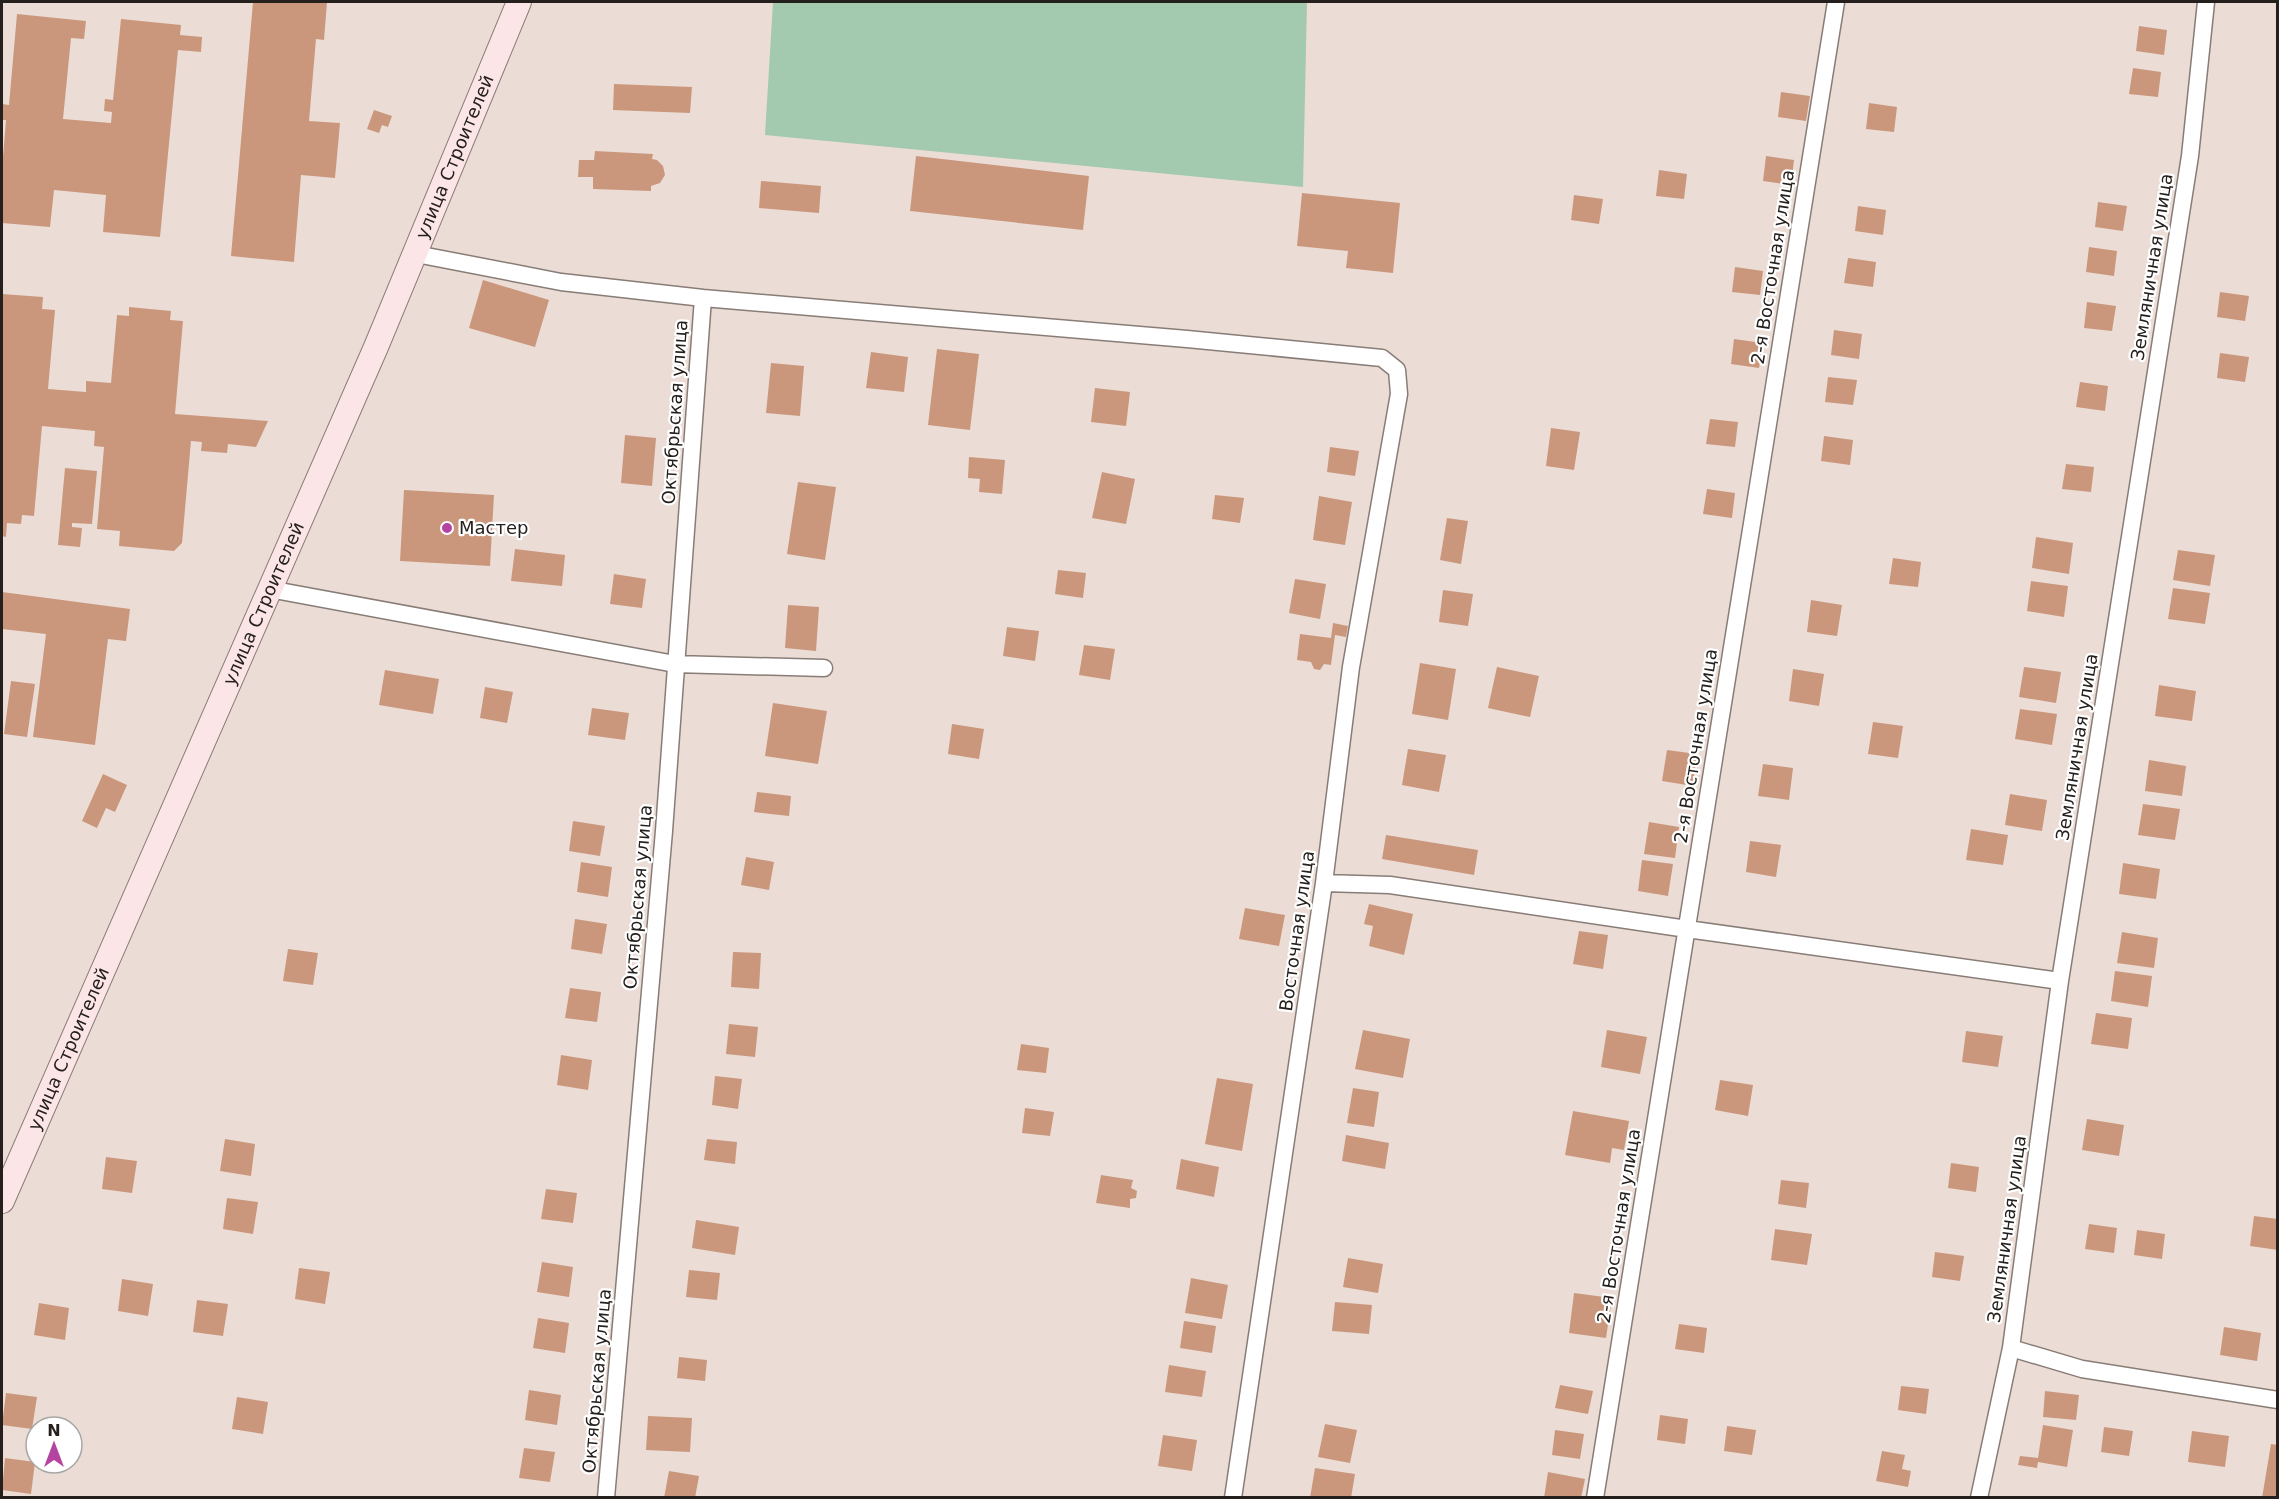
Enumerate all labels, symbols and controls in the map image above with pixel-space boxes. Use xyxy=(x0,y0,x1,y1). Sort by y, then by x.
street label: улица Строителей xyxy=(411,71,498,242)
street label: 2-я Восточная улица xyxy=(1747,168,1798,366)
street label: Земляничная улица xyxy=(2126,172,2177,362)
street label: Октябрьская улица xyxy=(658,319,691,505)
place label: Мастер xyxy=(459,517,528,538)
street label: улица Строителей xyxy=(218,519,308,688)
marker: Мастер xyxy=(440,521,454,535)
street label: 2-я Восточная улица xyxy=(1670,647,1721,845)
street label: Земляничная улица xyxy=(2051,652,2102,842)
street label: Октябрьская улица xyxy=(619,804,656,990)
street label: Восточная улица xyxy=(1275,849,1318,1013)
street label: улица Строителей xyxy=(23,964,113,1134)
street label: 2-я Восточная улица xyxy=(1593,1127,1644,1325)
street label: Земляничная улица xyxy=(1983,1134,2030,1324)
street label: Октябрьская улица xyxy=(578,1288,615,1474)
north arrow xyxy=(24,1415,84,1475)
text: N xyxy=(47,1421,61,1440)

